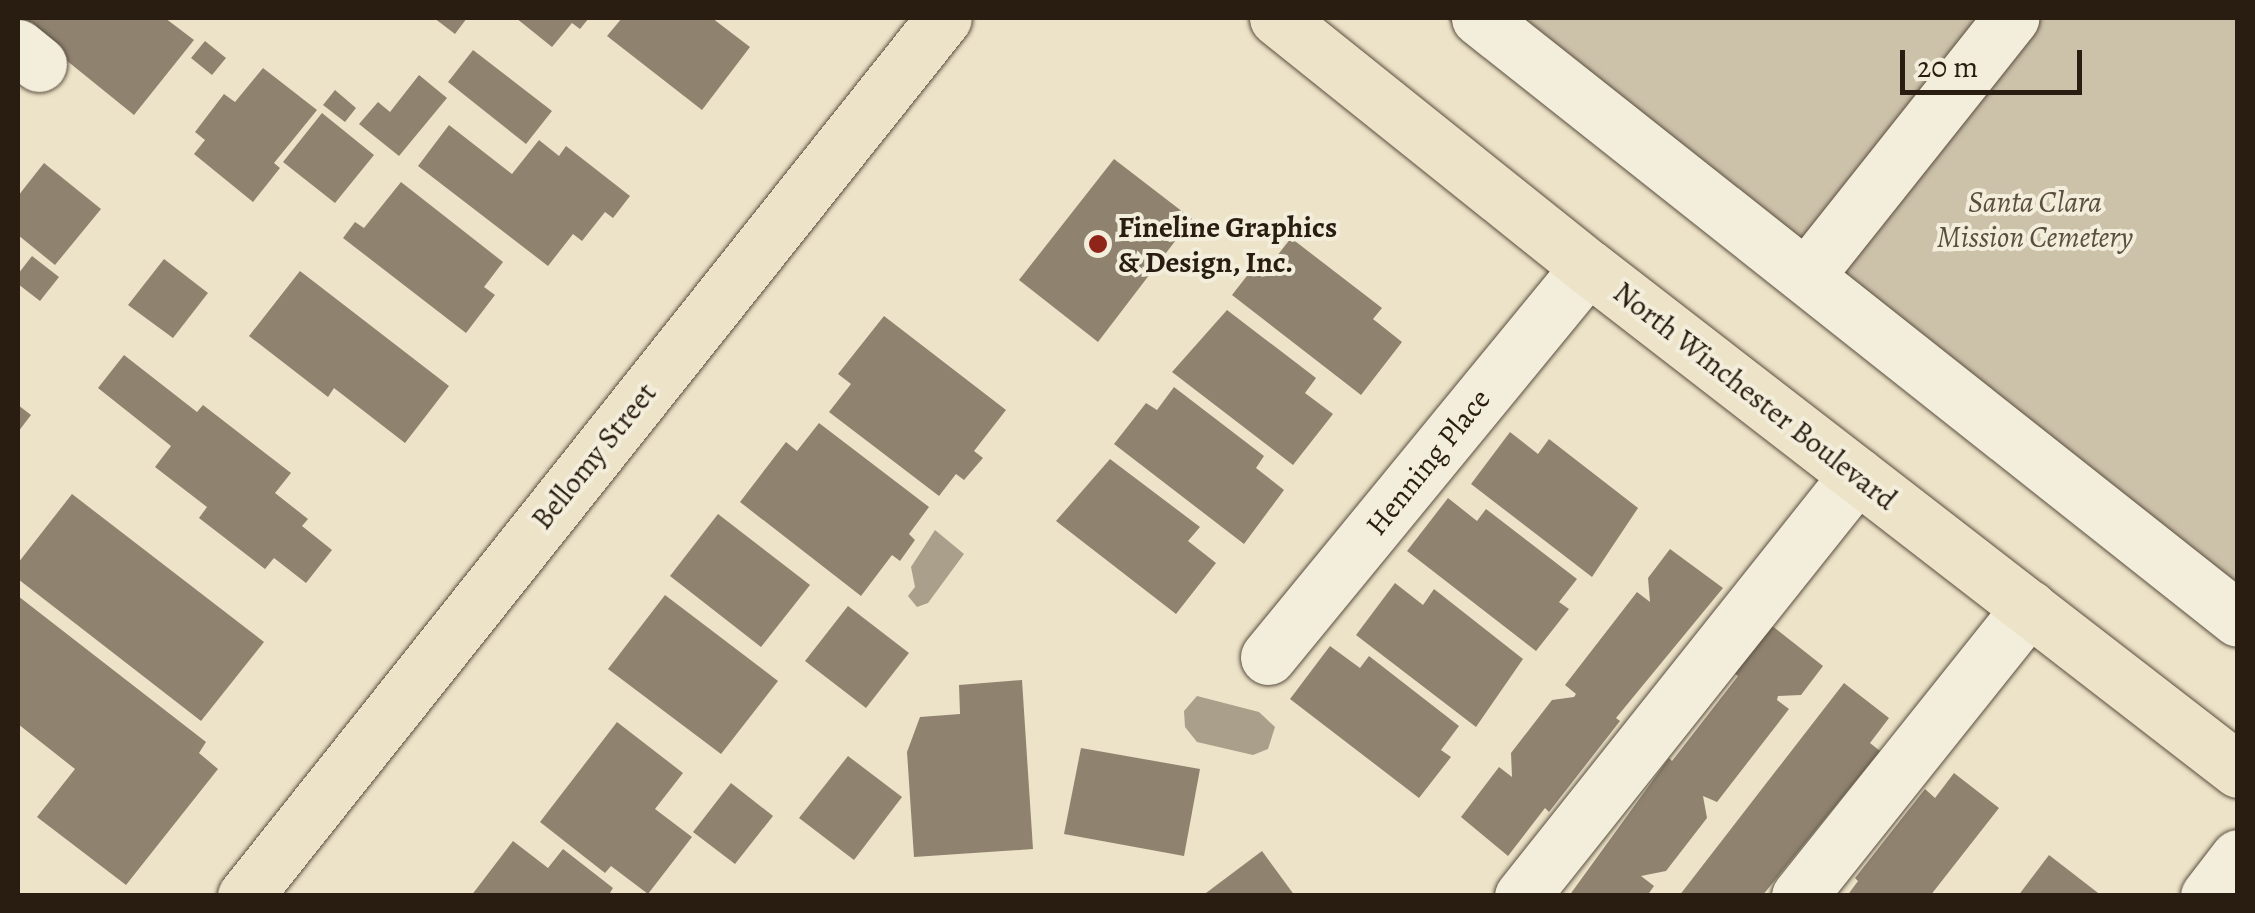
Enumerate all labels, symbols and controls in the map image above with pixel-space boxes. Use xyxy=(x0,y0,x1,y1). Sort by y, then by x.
scale bar xyxy=(1905,30,2088,92)
text: 20 m xyxy=(1917,47,1978,87)
park label: Santa Clara Mission Cemetery xyxy=(1937,184,2133,254)
place label: Fineline Graphics & Design, Inc. xyxy=(1118,209,1337,280)
marker: Fineline Graphics & Design, Inc. xyxy=(1087,233,1109,255)
street label: North Winchester Boulevard xyxy=(1606,274,1904,518)
street label: Bellomy Street xyxy=(524,375,664,537)
street label: Henning Place xyxy=(1358,382,1498,542)

